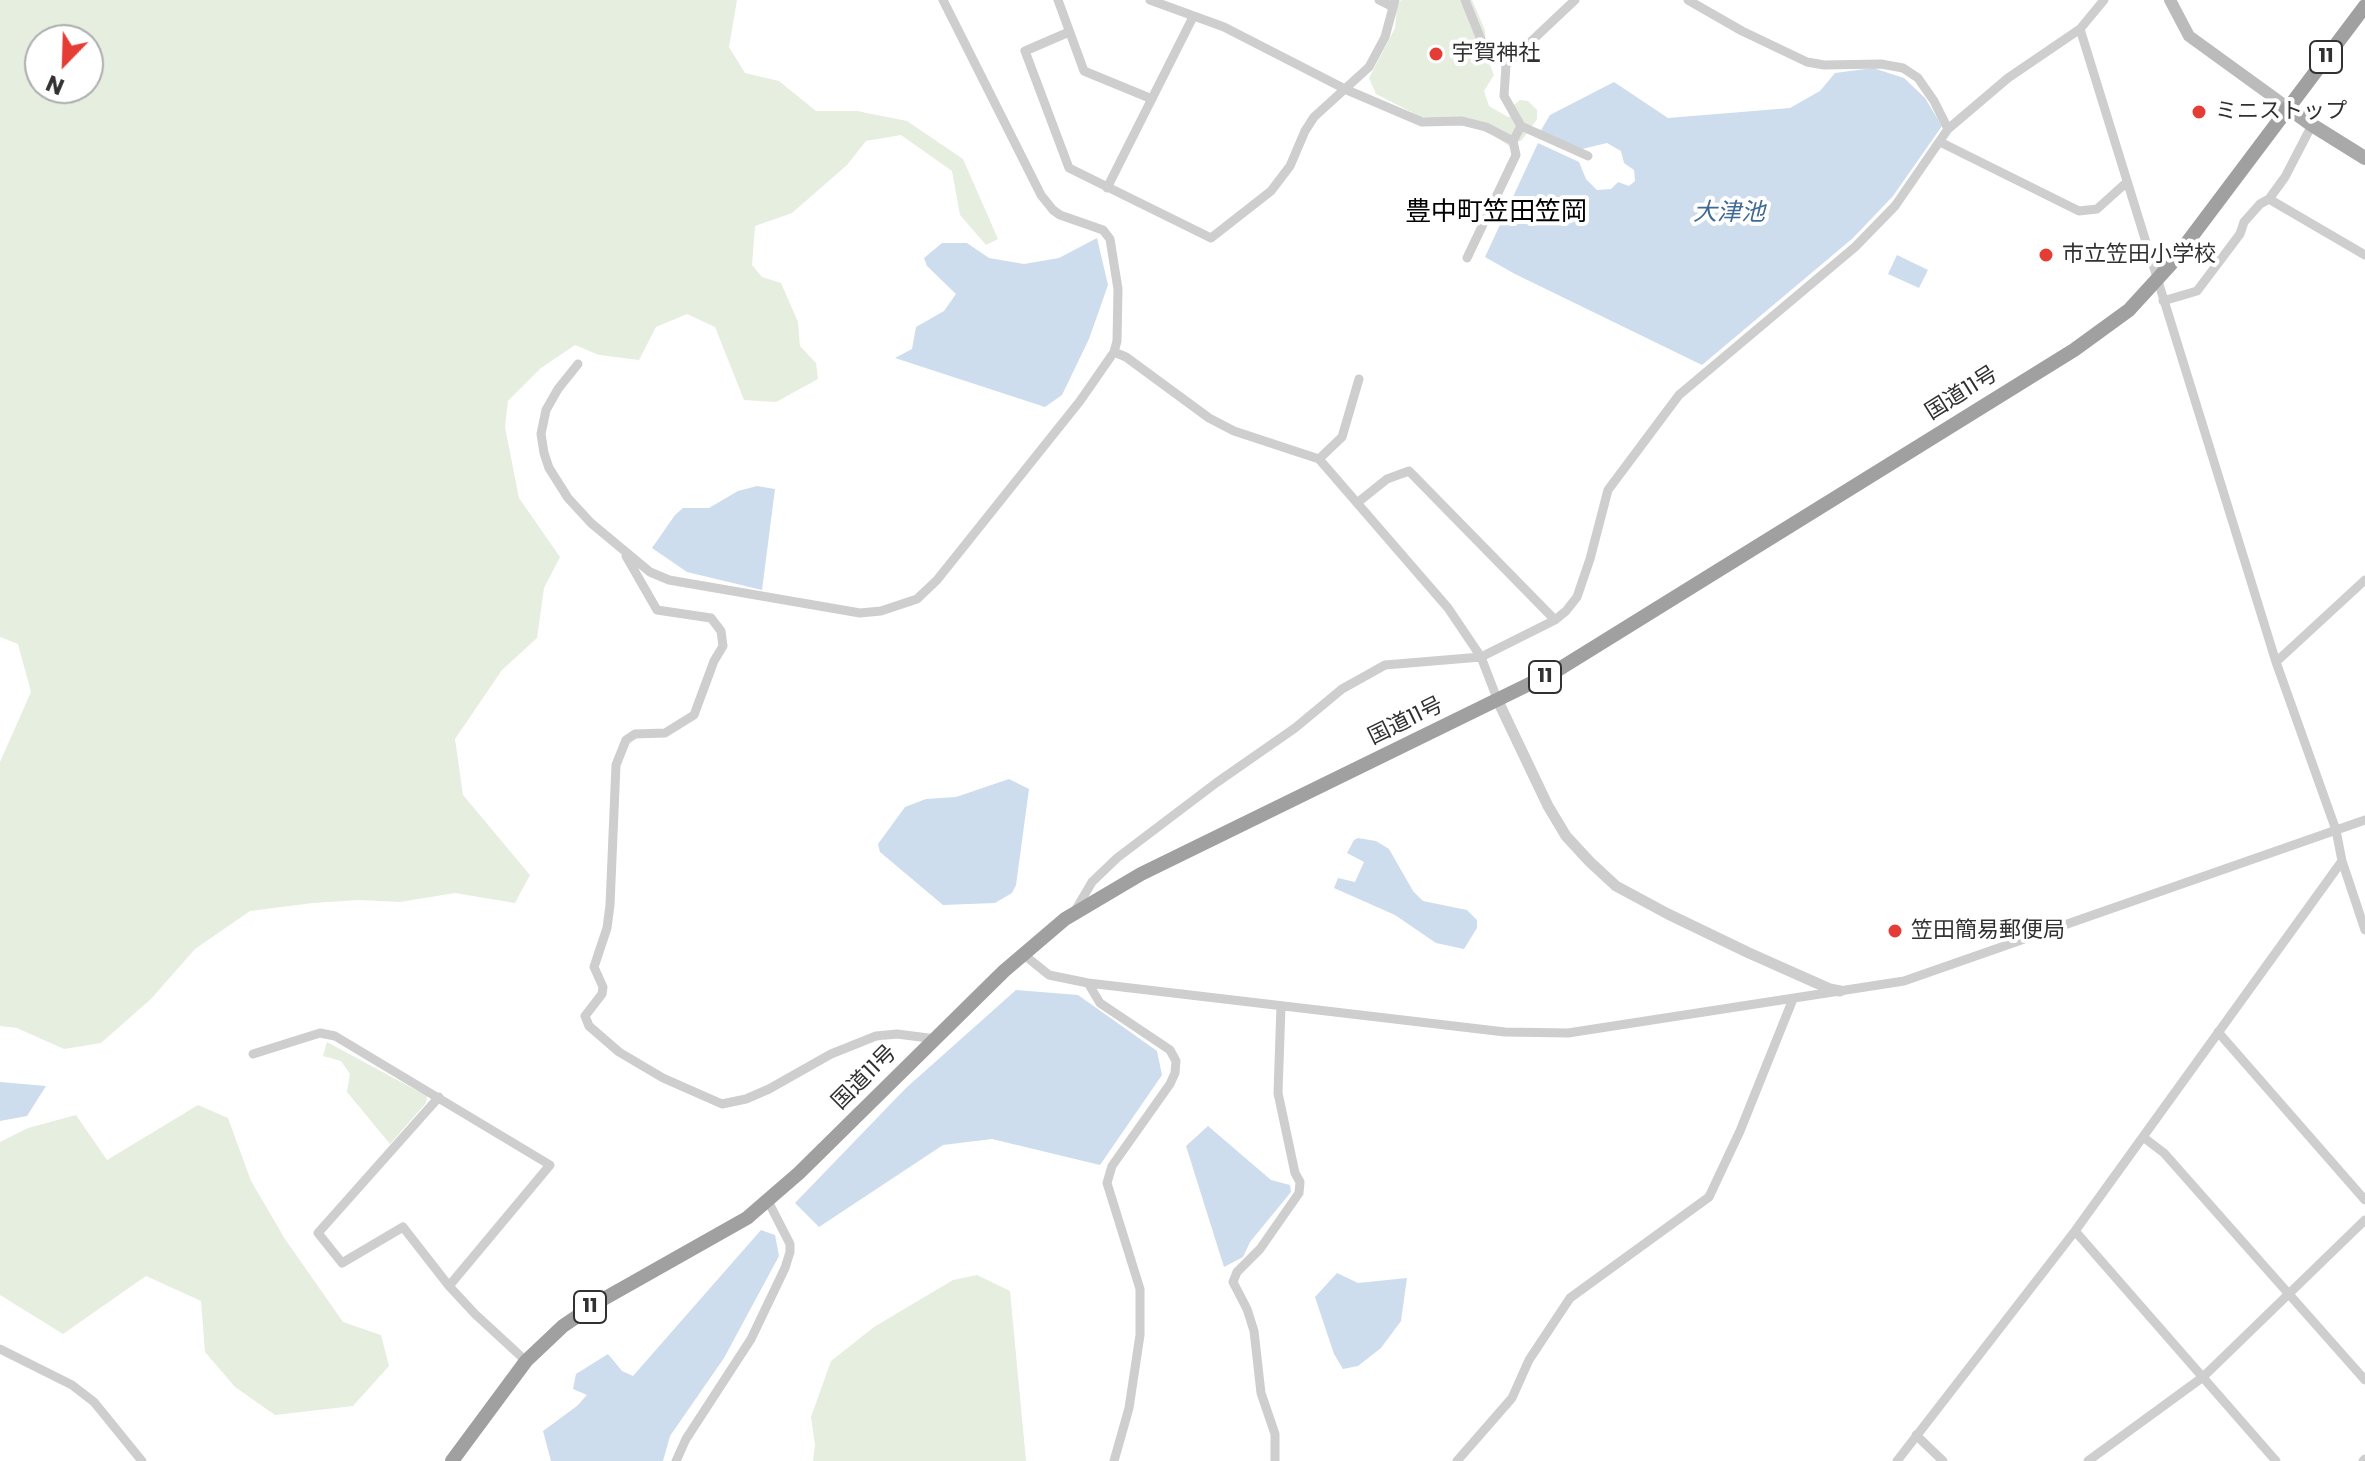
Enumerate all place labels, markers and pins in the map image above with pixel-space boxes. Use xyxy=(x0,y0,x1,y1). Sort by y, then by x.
place label: 宇賀神社 xyxy=(1452,41,1540,67)
marker: 宇賀神社 xyxy=(1427,45,1445,63)
place label: ミニストップ xyxy=(2215,99,2347,125)
marker: ミニストップ xyxy=(2190,103,2208,121)
place label: 市立笠田小学校 xyxy=(2062,242,2216,268)
marker: 市立笠田小学校 xyxy=(2037,246,2055,264)
place label: 笠田簡易郵便局 xyxy=(1911,918,2065,944)
marker: 笠田簡易郵便局 xyxy=(1886,922,1904,940)

